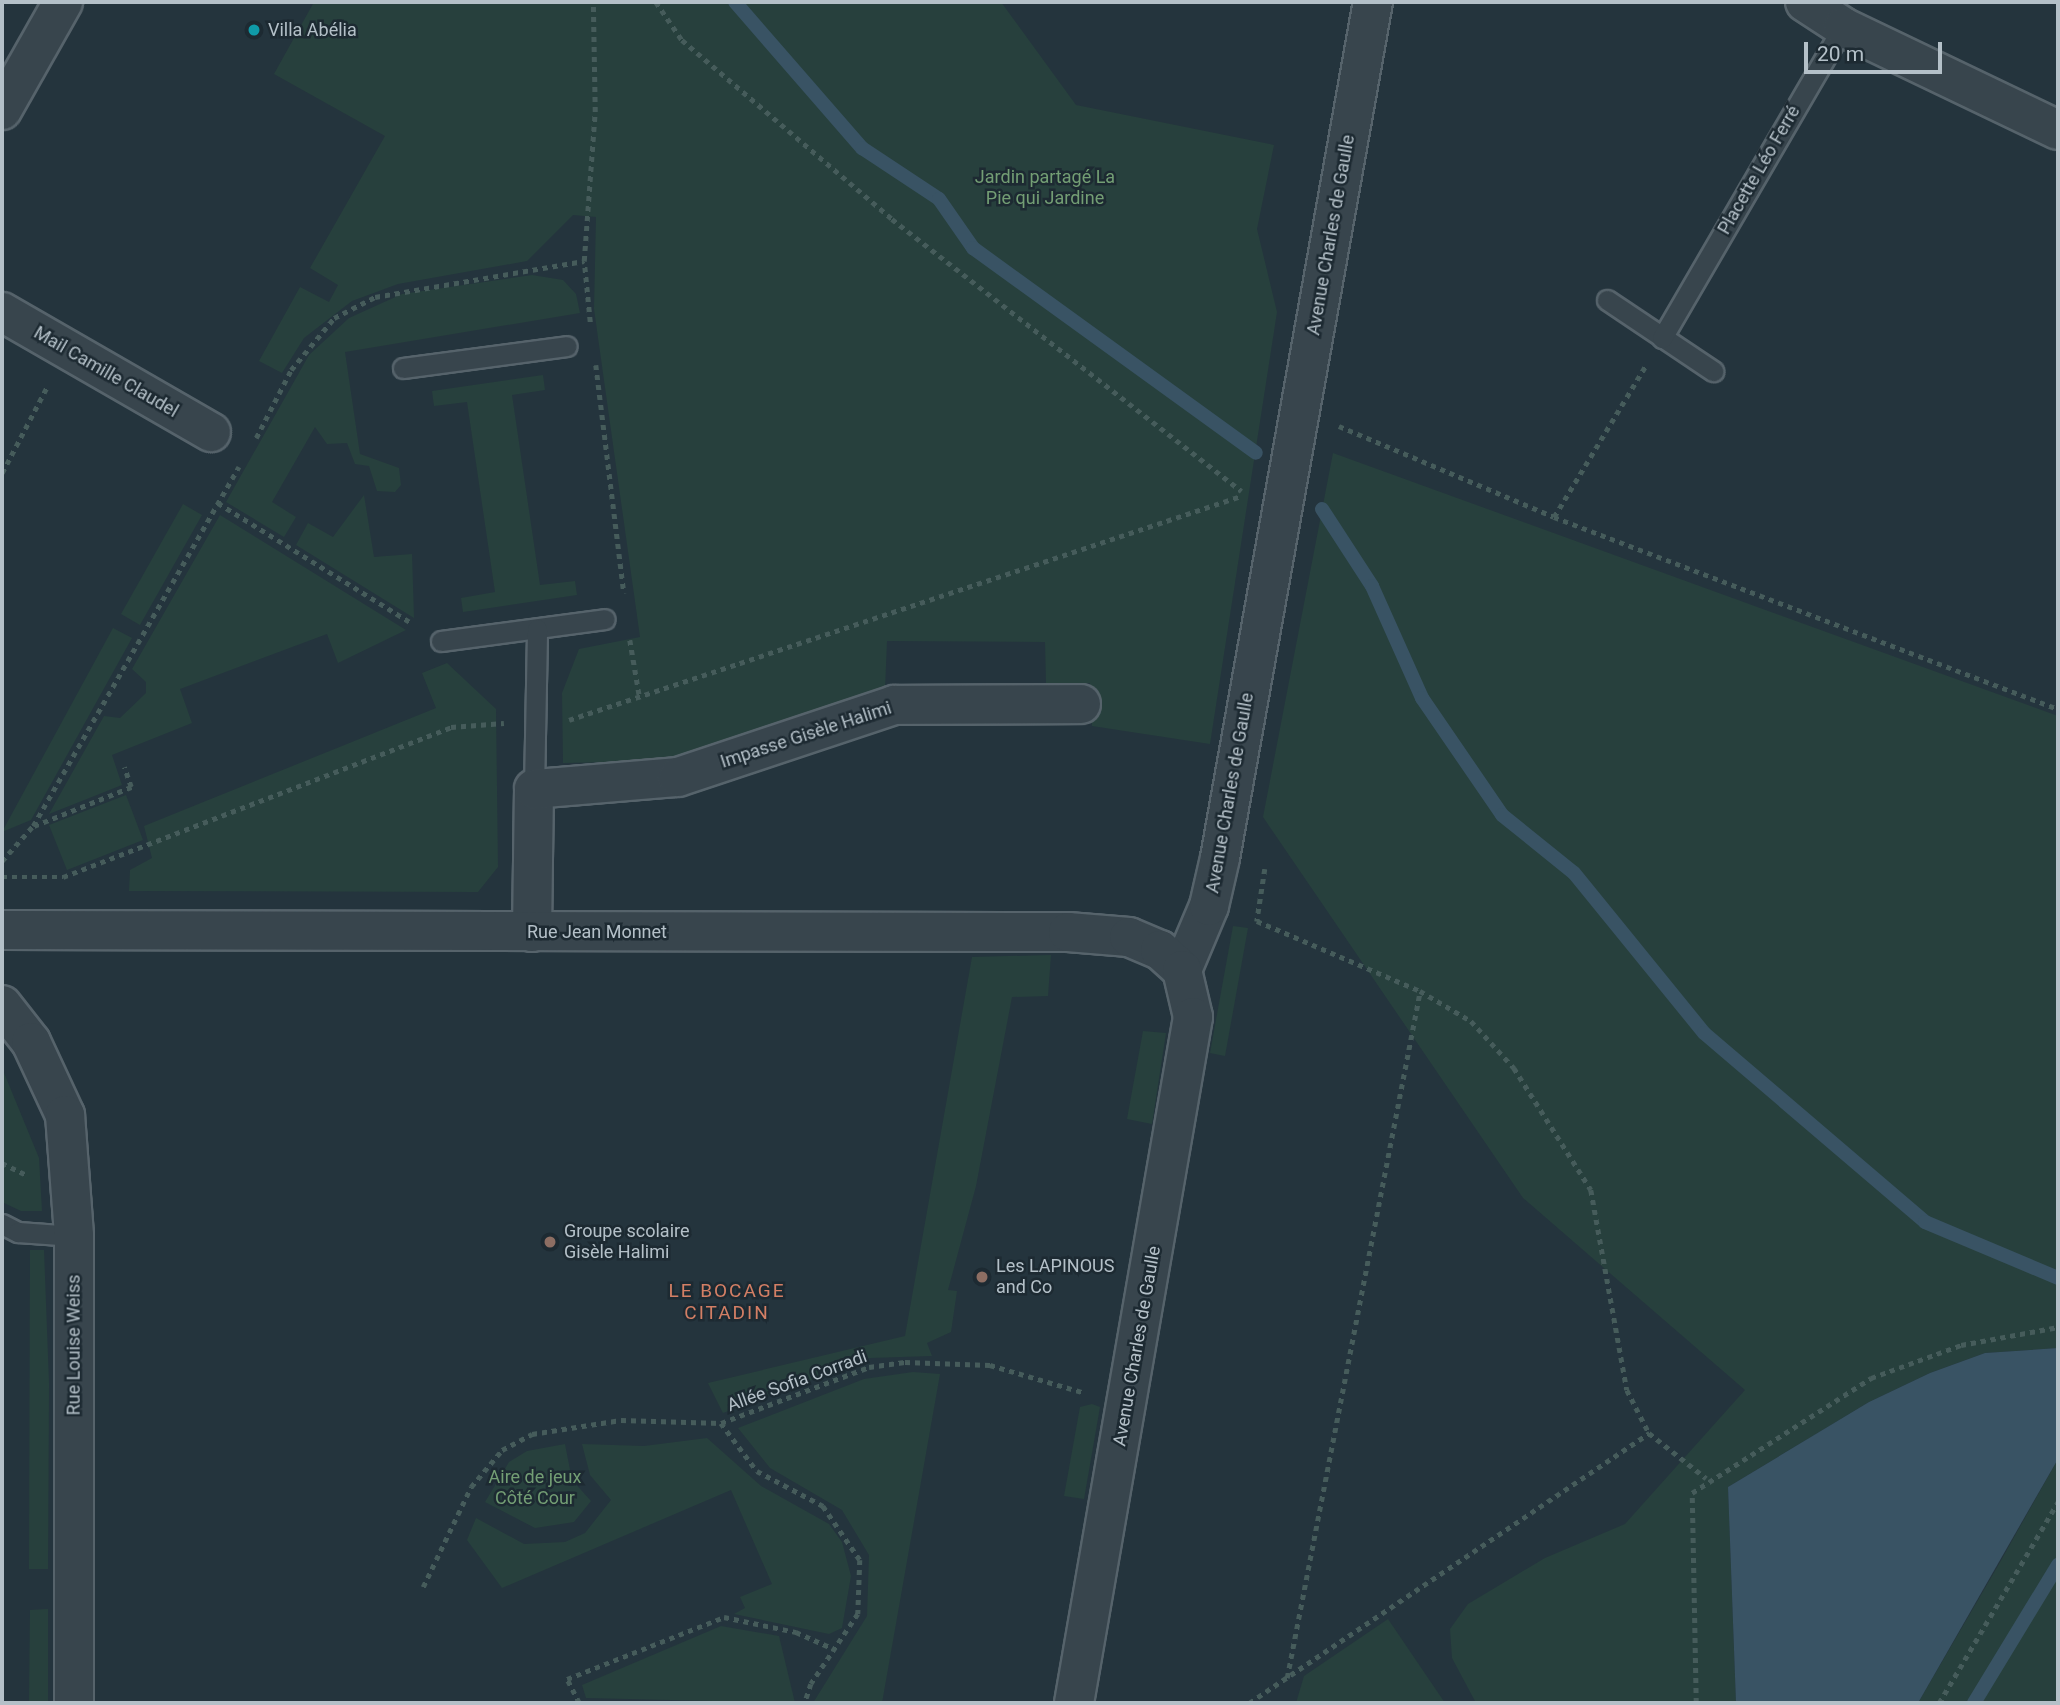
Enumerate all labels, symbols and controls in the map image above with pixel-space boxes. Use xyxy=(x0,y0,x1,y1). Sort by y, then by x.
place label: Villa Abélia xyxy=(268,19,357,41)
marker: Villa Abélia xyxy=(246,22,262,38)
scale bar xyxy=(1808,28,1946,72)
text: 20 m xyxy=(1817,42,1864,66)
street label: Placette Léo Ferré xyxy=(1713,102,1805,238)
street label: Avenue Charles de Gaulle xyxy=(1303,133,1359,337)
park label: Jardin partagé La Pie qui Jardine xyxy=(975,167,1115,210)
street label: Mail Camille Claudel xyxy=(30,322,182,422)
street label: Avenue Charles de Gaulle xyxy=(1202,691,1258,895)
street label: Impasse Gisèle Halimi xyxy=(718,697,894,773)
street label: Rue Jean Monnet xyxy=(527,921,667,943)
place label: Groupe scolaire Gisèle Halimi xyxy=(564,1221,689,1264)
marker: Groupe scolaire Gisèle Halimi xyxy=(542,1234,558,1250)
street label: Avenue Charles de Gaulle xyxy=(1109,1244,1165,1448)
place label: Les LAPINOUS and Co xyxy=(996,1256,1114,1298)
marker: Les LAPINOUS and Co xyxy=(974,1269,990,1285)
street label: Rue Louise Weiss xyxy=(63,1275,85,1415)
district label: LE BOCAGE CITADIN xyxy=(670,1280,784,1324)
street label: Allée Sofia Corradi xyxy=(724,1346,870,1416)
park label: Aire de jeux Côté Cour xyxy=(489,1467,581,1510)

